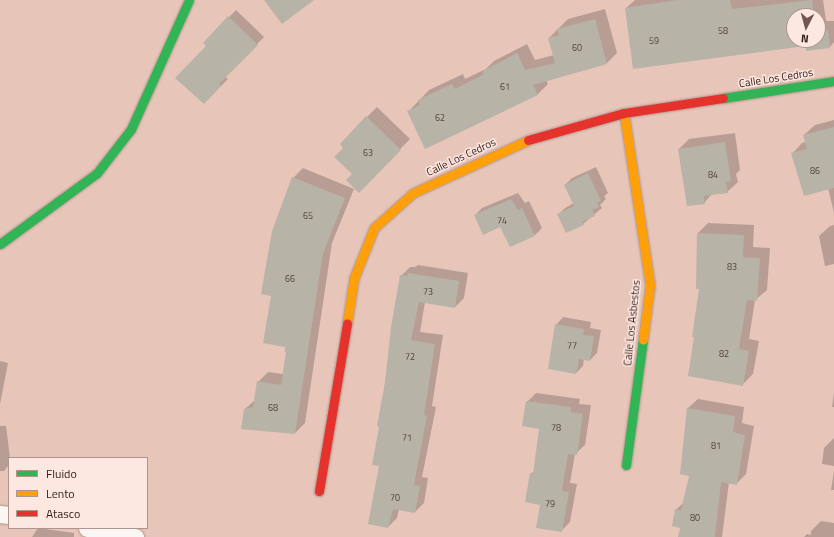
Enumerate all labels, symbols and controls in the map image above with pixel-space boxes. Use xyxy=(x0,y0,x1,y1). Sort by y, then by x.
north arrow xyxy=(786,8,826,48)
house number: 58 xyxy=(718,26,728,36)
text: N xyxy=(800,31,809,47)
house number: 59 xyxy=(649,36,659,46)
house number: 60 xyxy=(572,43,582,53)
street label: Calle Los Cedros xyxy=(738,66,814,90)
house number: 61 xyxy=(500,82,510,92)
house number: 62 xyxy=(435,113,445,123)
street label: Calle Los Cedros xyxy=(424,135,498,179)
house number: 63 xyxy=(363,148,373,158)
house number: 86 xyxy=(810,166,820,176)
house number: 84 xyxy=(708,170,718,180)
house number: 65 xyxy=(303,211,313,221)
house number: 74 xyxy=(497,216,507,226)
house number: 83 xyxy=(727,262,737,272)
house number: 66 xyxy=(285,274,295,284)
street label: Calle Los Asbestos xyxy=(621,280,643,366)
house number: 73 xyxy=(423,287,433,297)
house number: 77 xyxy=(567,341,577,351)
house number: 82 xyxy=(719,349,729,359)
house number: 72 xyxy=(405,352,415,362)
house number: 68 xyxy=(268,403,278,413)
house number: 78 xyxy=(551,423,561,433)
house number: 71 xyxy=(402,433,412,443)
house number: 81 xyxy=(711,441,721,451)
legend xyxy=(8,457,148,529)
text: Fluido xyxy=(46,464,77,483)
text: Lento xyxy=(46,484,75,503)
house number: 70 xyxy=(390,493,400,503)
house number: 79 xyxy=(545,499,555,509)
text: Atasco xyxy=(46,504,80,523)
house number: 80 xyxy=(690,513,700,523)

